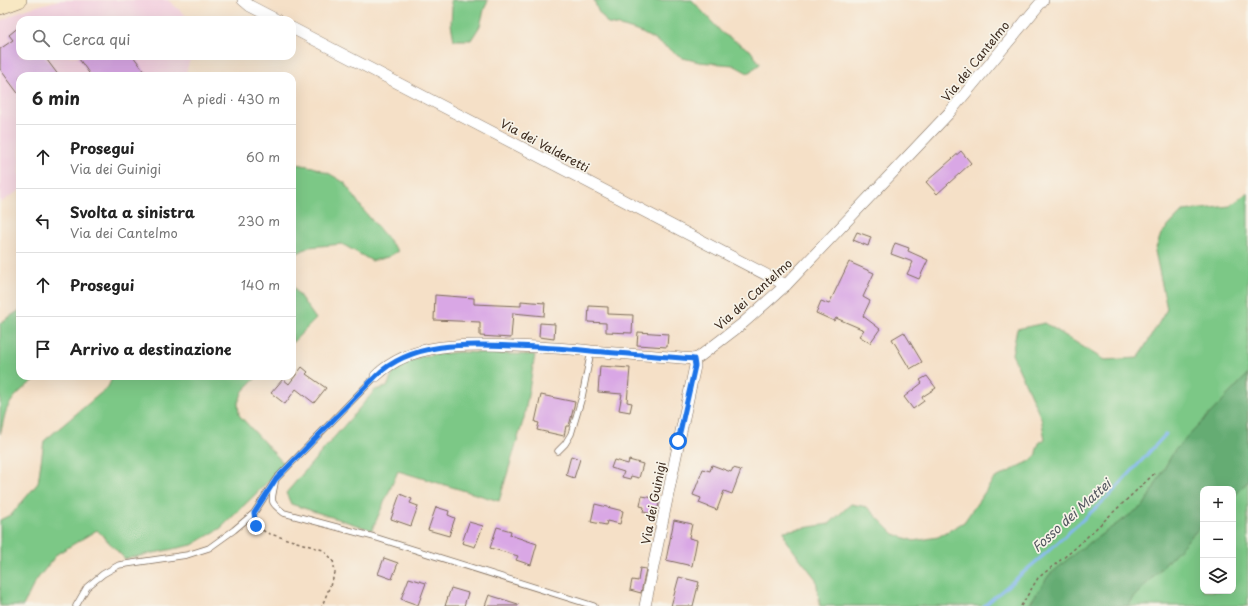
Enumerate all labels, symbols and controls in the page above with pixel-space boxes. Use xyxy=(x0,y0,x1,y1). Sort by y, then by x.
search box xyxy=(16,16,296,60)
street label: Via dei Cantelmo xyxy=(937,16,1014,105)
icon: search xyxy=(30,27,52,49)
text: Cerca qui xyxy=(62,27,130,50)
text: 6 min xyxy=(32,85,80,111)
text: A piedi · 430 m xyxy=(182,89,280,108)
street label: Via dei Valderetti xyxy=(497,114,593,176)
text: Prosegui xyxy=(70,136,134,159)
icon: ahead xyxy=(32,146,54,168)
text: 60 m xyxy=(246,147,280,166)
text: Via dei Guinigi xyxy=(70,159,161,178)
text: Svolta a sinistra xyxy=(70,200,195,223)
icon: left xyxy=(32,210,54,232)
text: 230 m xyxy=(238,211,280,230)
text: Via dei Cantelmo xyxy=(70,223,178,242)
street label: Via dei Cantelmo xyxy=(710,254,796,334)
text: Prosegui xyxy=(70,273,134,296)
icon: ahead xyxy=(32,274,54,296)
text: 140 m xyxy=(241,275,280,294)
text: Arrivo a destinazione xyxy=(70,337,232,360)
icon: arrive xyxy=(32,338,54,360)
route start xyxy=(669,432,687,450)
street label: Via dei Guinigi xyxy=(636,460,670,546)
water label: Fosso dei Mattei xyxy=(1027,473,1116,556)
map controls xyxy=(1200,486,1236,594)
button: + xyxy=(1200,486,1236,522)
route end xyxy=(247,517,265,535)
button: − xyxy=(1200,522,1236,558)
button: layers xyxy=(1200,558,1236,594)

